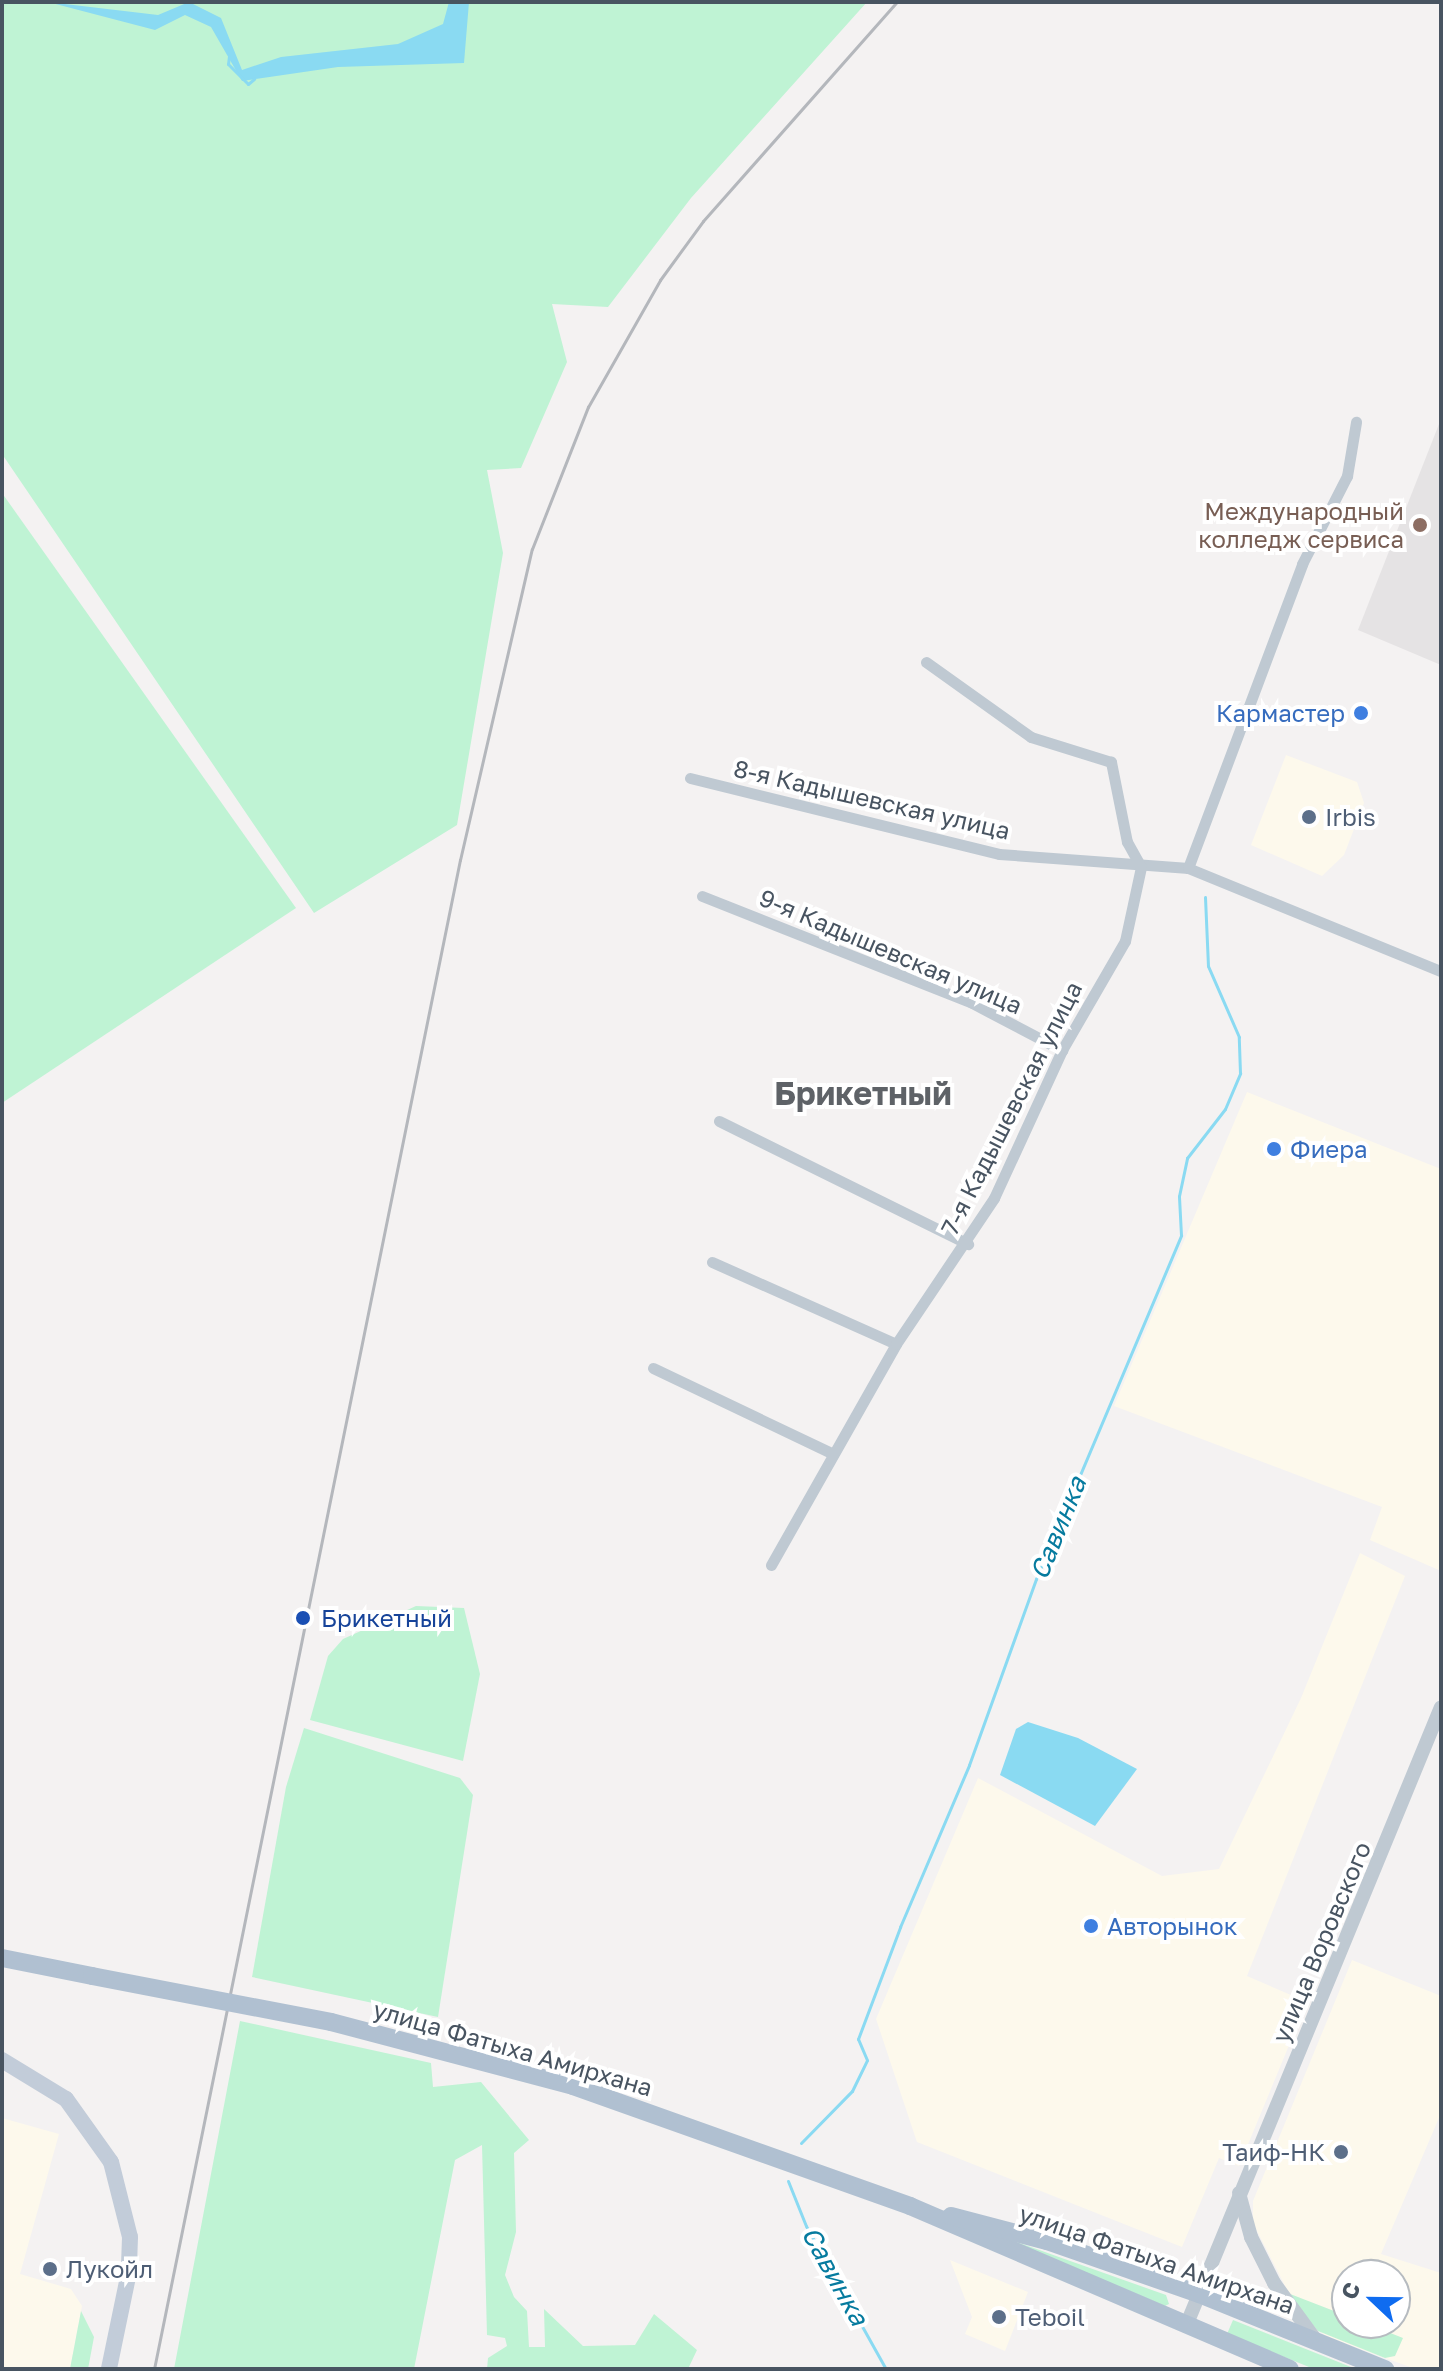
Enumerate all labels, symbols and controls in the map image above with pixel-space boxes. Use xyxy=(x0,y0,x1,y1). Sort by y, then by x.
place label: Международный колледж сервиса xyxy=(1198,497,1404,553)
marker: Международный колледж сервиса xyxy=(1411,516,1429,534)
place label: Кармастер xyxy=(1216,699,1345,727)
marker: Кармастер xyxy=(1352,704,1370,722)
street label: 8-я Кадышевская улица xyxy=(731,753,1013,845)
place label: Irbis xyxy=(1325,803,1376,831)
marker: Irbis xyxy=(1300,808,1318,826)
street label: 9-я Кадышевская улица xyxy=(755,883,1027,1019)
street label: 7-я Кадышевская улица xyxy=(934,976,1088,1240)
district label: Брикетный xyxy=(774,1074,952,1112)
place label: Фиера xyxy=(1290,1135,1368,1163)
marker: Фиера xyxy=(1265,1140,1283,1158)
water label: Савинка xyxy=(1023,1472,1093,1584)
place label: Брикетный xyxy=(321,1604,452,1632)
marker: Брикетный xyxy=(292,1607,314,1629)
street label: улица Воровского xyxy=(1266,1837,1376,2047)
place label: Авторынок xyxy=(1107,1912,1237,1940)
marker: Авторынок xyxy=(1082,1917,1100,1935)
street label: улица Фатыха Амирхана xyxy=(370,1994,656,2102)
place label: Таиф-НК xyxy=(1222,2138,1325,2166)
marker: Таиф-НК xyxy=(1332,2143,1350,2161)
street label: улица Фатыха Амирхана xyxy=(1016,2198,1298,2320)
water label: Савинка xyxy=(795,2221,875,2331)
place label: Лукойл xyxy=(66,2255,153,2283)
north arrow xyxy=(1331,2259,1411,2339)
marker: Лукойл xyxy=(41,2260,59,2278)
text: С xyxy=(1335,2278,1366,2303)
place label: Teboil xyxy=(1015,2303,1085,2331)
marker: Teboil xyxy=(990,2308,1008,2326)

